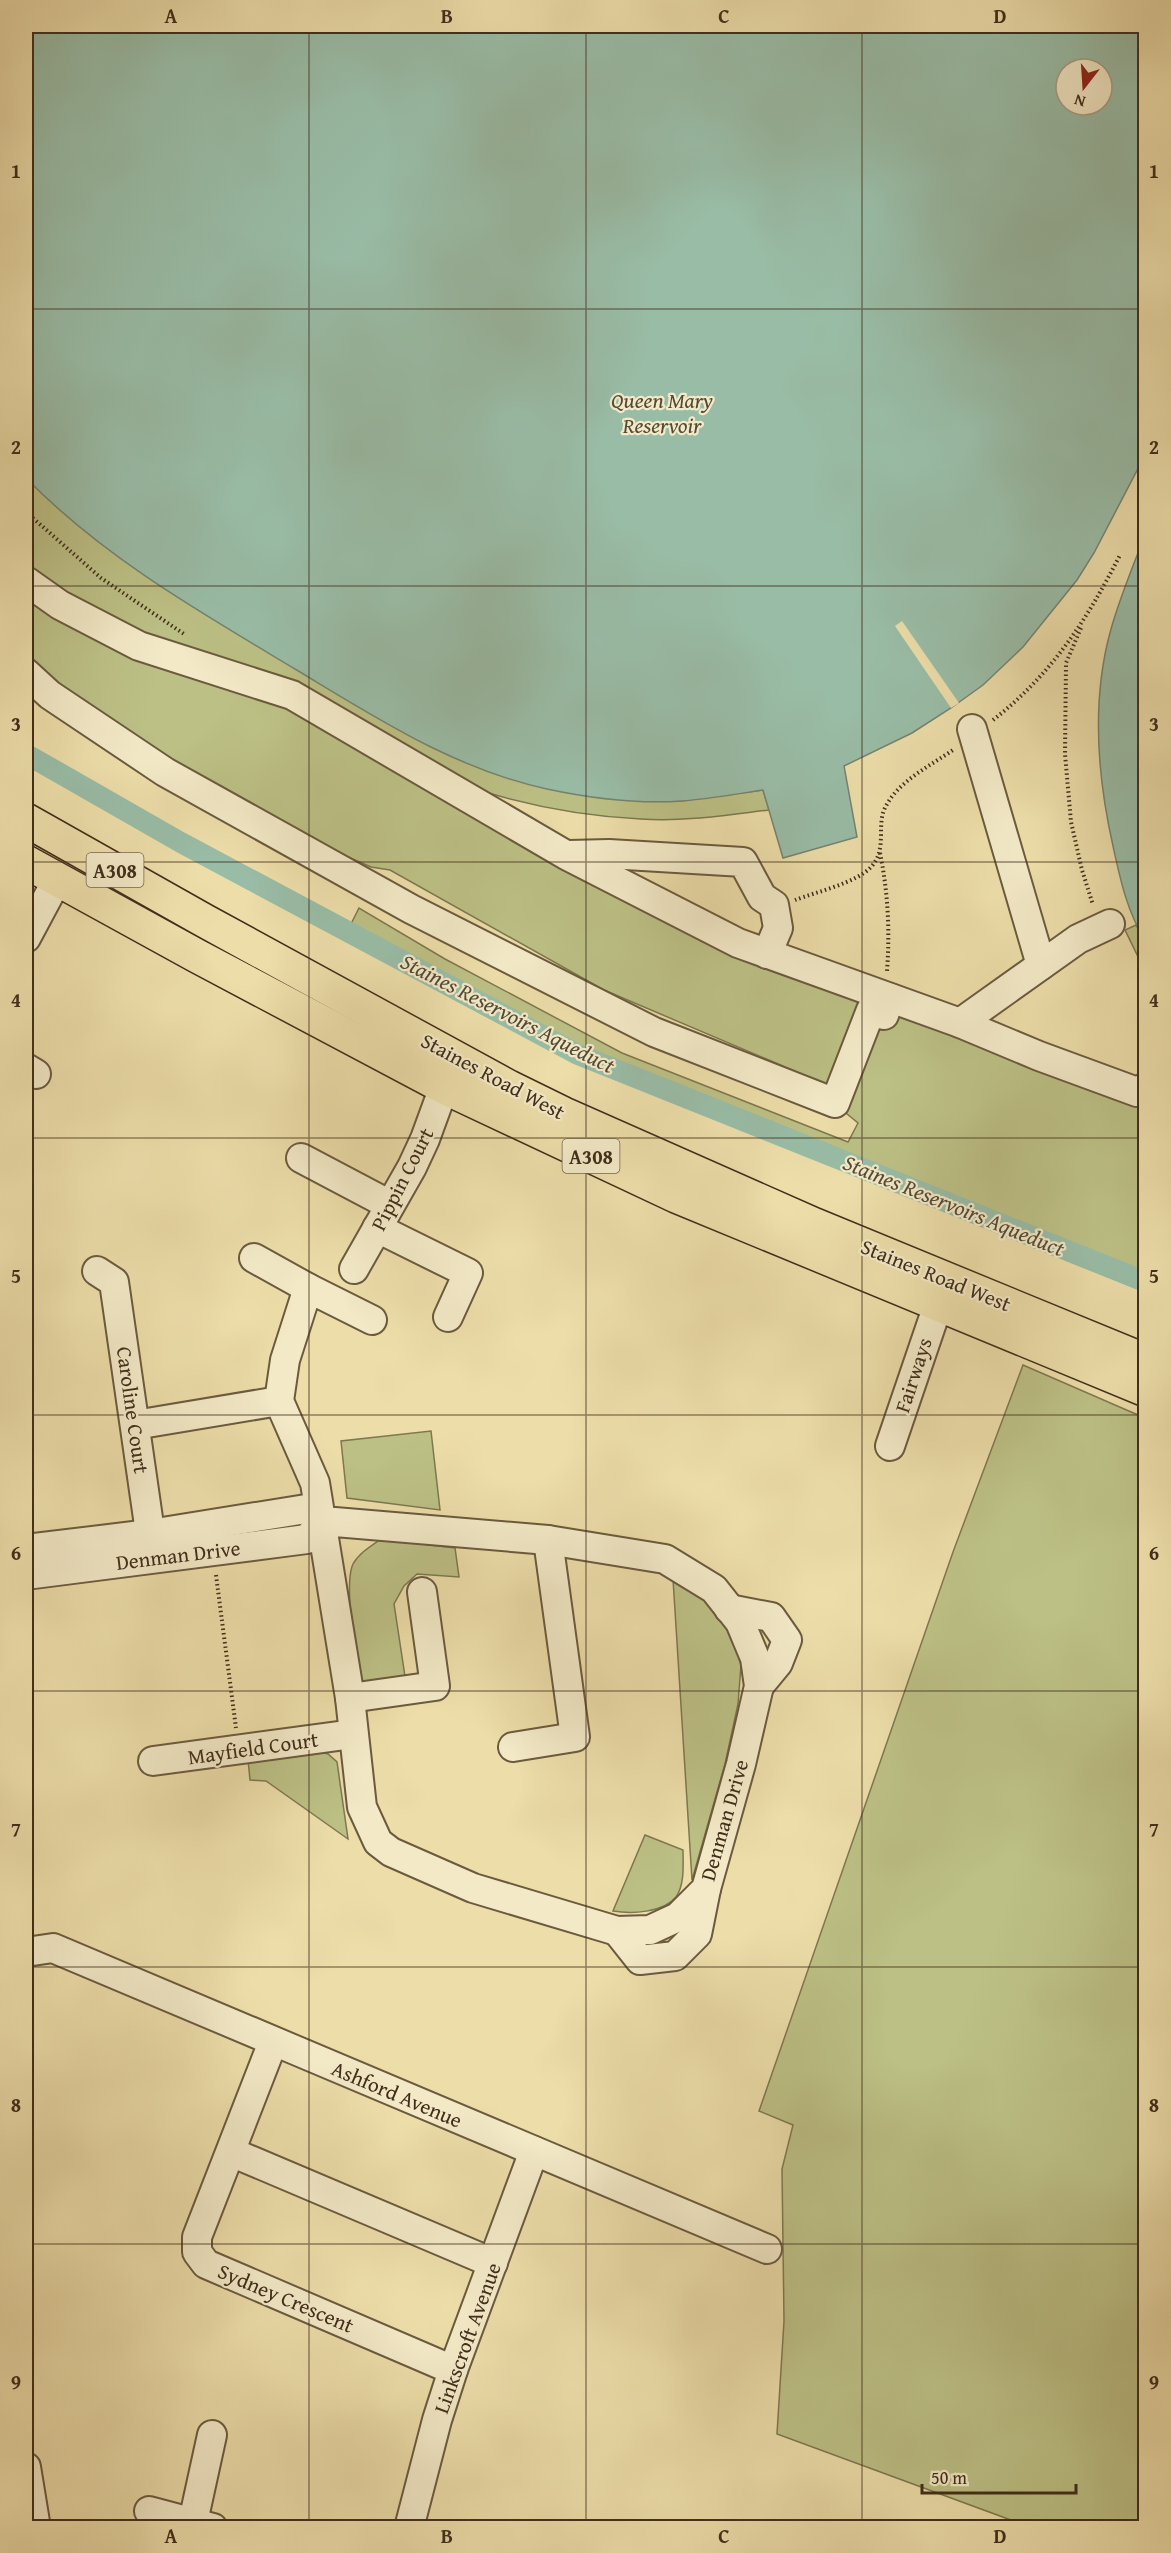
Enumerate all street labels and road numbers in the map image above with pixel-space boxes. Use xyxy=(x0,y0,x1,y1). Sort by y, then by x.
road number: A308 xyxy=(86,853,144,887)
street label: Staines Road West xyxy=(415,1025,571,1127)
street label: Pippin Court xyxy=(363,1122,441,1236)
road number: A308 xyxy=(562,1139,620,1173)
street label: Staines Road West xyxy=(856,1231,1016,1319)
street label: Fairways xyxy=(886,1333,940,1417)
street label: Caroline Court xyxy=(109,1344,157,1476)
street label: Denman Drive xyxy=(114,1532,242,1578)
street label: Mayfield Court xyxy=(186,1723,321,1772)
street label: Denman Drive xyxy=(692,1756,756,1884)
street label: Ashford Avenue xyxy=(327,2053,467,2136)
street label: Sydney Crescent xyxy=(213,2255,359,2341)
street label: Linkscroft Avenue xyxy=(425,2258,509,2418)

